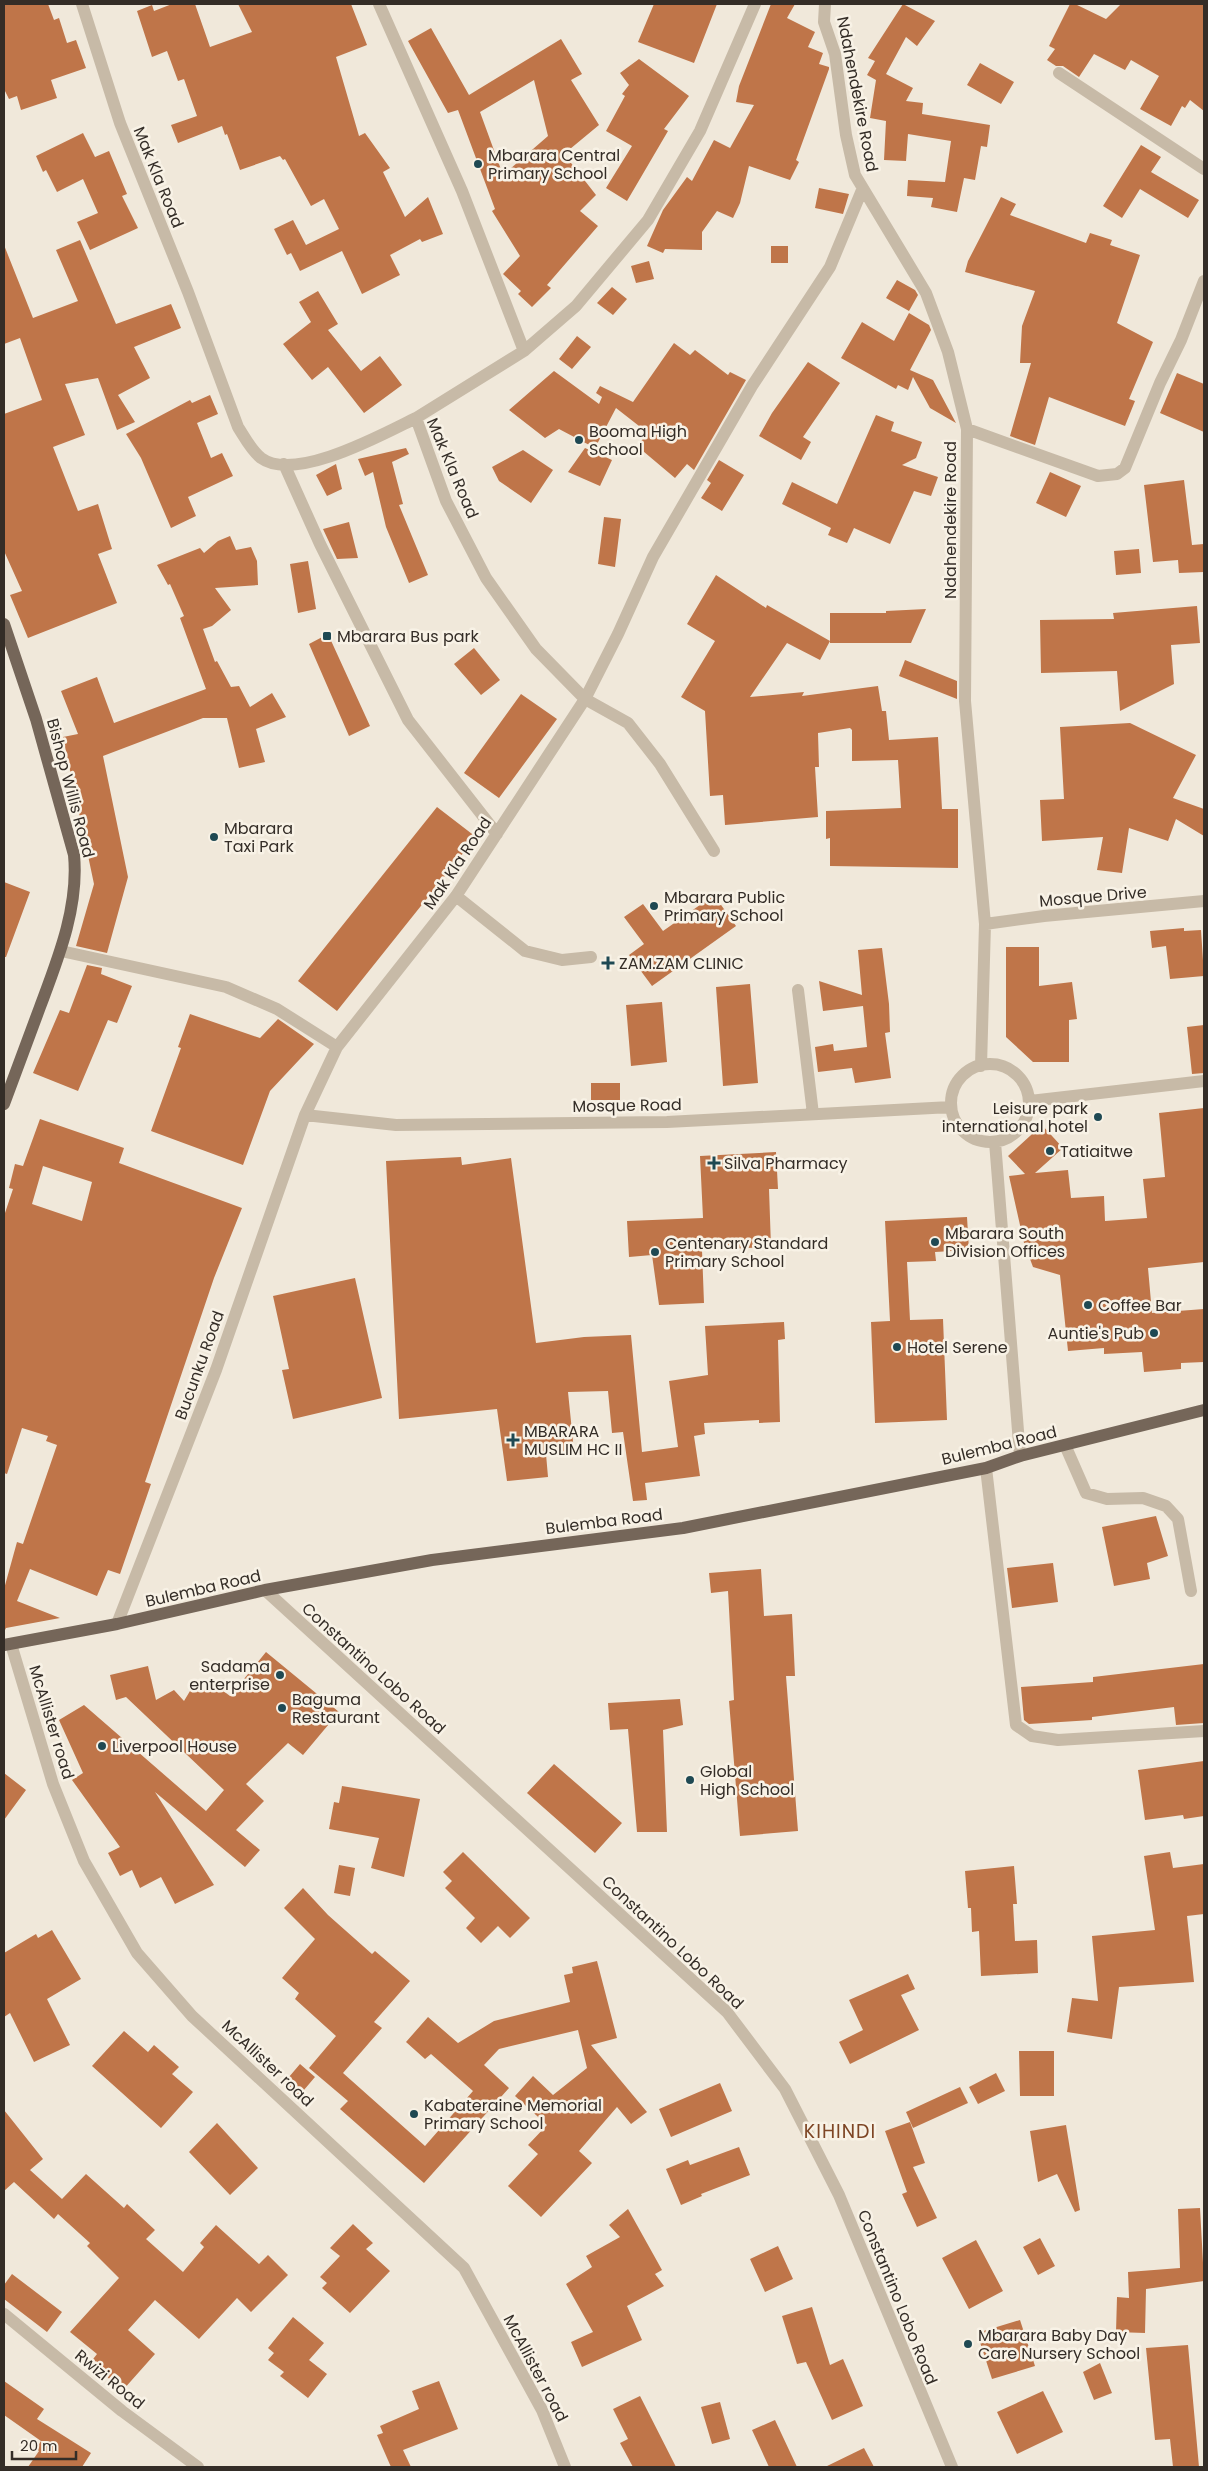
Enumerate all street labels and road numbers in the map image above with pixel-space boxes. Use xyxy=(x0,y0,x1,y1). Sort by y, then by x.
street label: Ndahendekire Road xyxy=(831,14,884,174)
street label: Mak Kla Road xyxy=(128,123,189,231)
street label: Mak Kla Road xyxy=(421,414,484,522)
street label: Ndahendekire Road xyxy=(939,441,962,599)
street label: Bishop Willis Road xyxy=(41,716,100,860)
street label: Mak Kla Road xyxy=(418,812,497,914)
street label: Mosque Drive xyxy=(1038,880,1148,913)
street label: Mosque Road xyxy=(572,1093,682,1118)
street label: Bucunku Road xyxy=(169,1307,230,1423)
street label: Bulemba Road xyxy=(939,1420,1059,1471)
street label: Bulemba Road xyxy=(544,1503,664,1540)
street label: Bulemba Road xyxy=(143,1564,263,1613)
street label: Constantino Lobo Road xyxy=(297,1597,451,1739)
street label: McAllister road xyxy=(23,1662,80,1782)
street label: Constantino Lobo Road xyxy=(597,1870,749,2014)
street label: McAllister road xyxy=(217,2015,319,2112)
street label: Constantino Lobo Road xyxy=(852,2206,943,2388)
street label: McAllister road xyxy=(498,2311,573,2426)
street label: Rwizi Road xyxy=(70,2344,150,2415)

